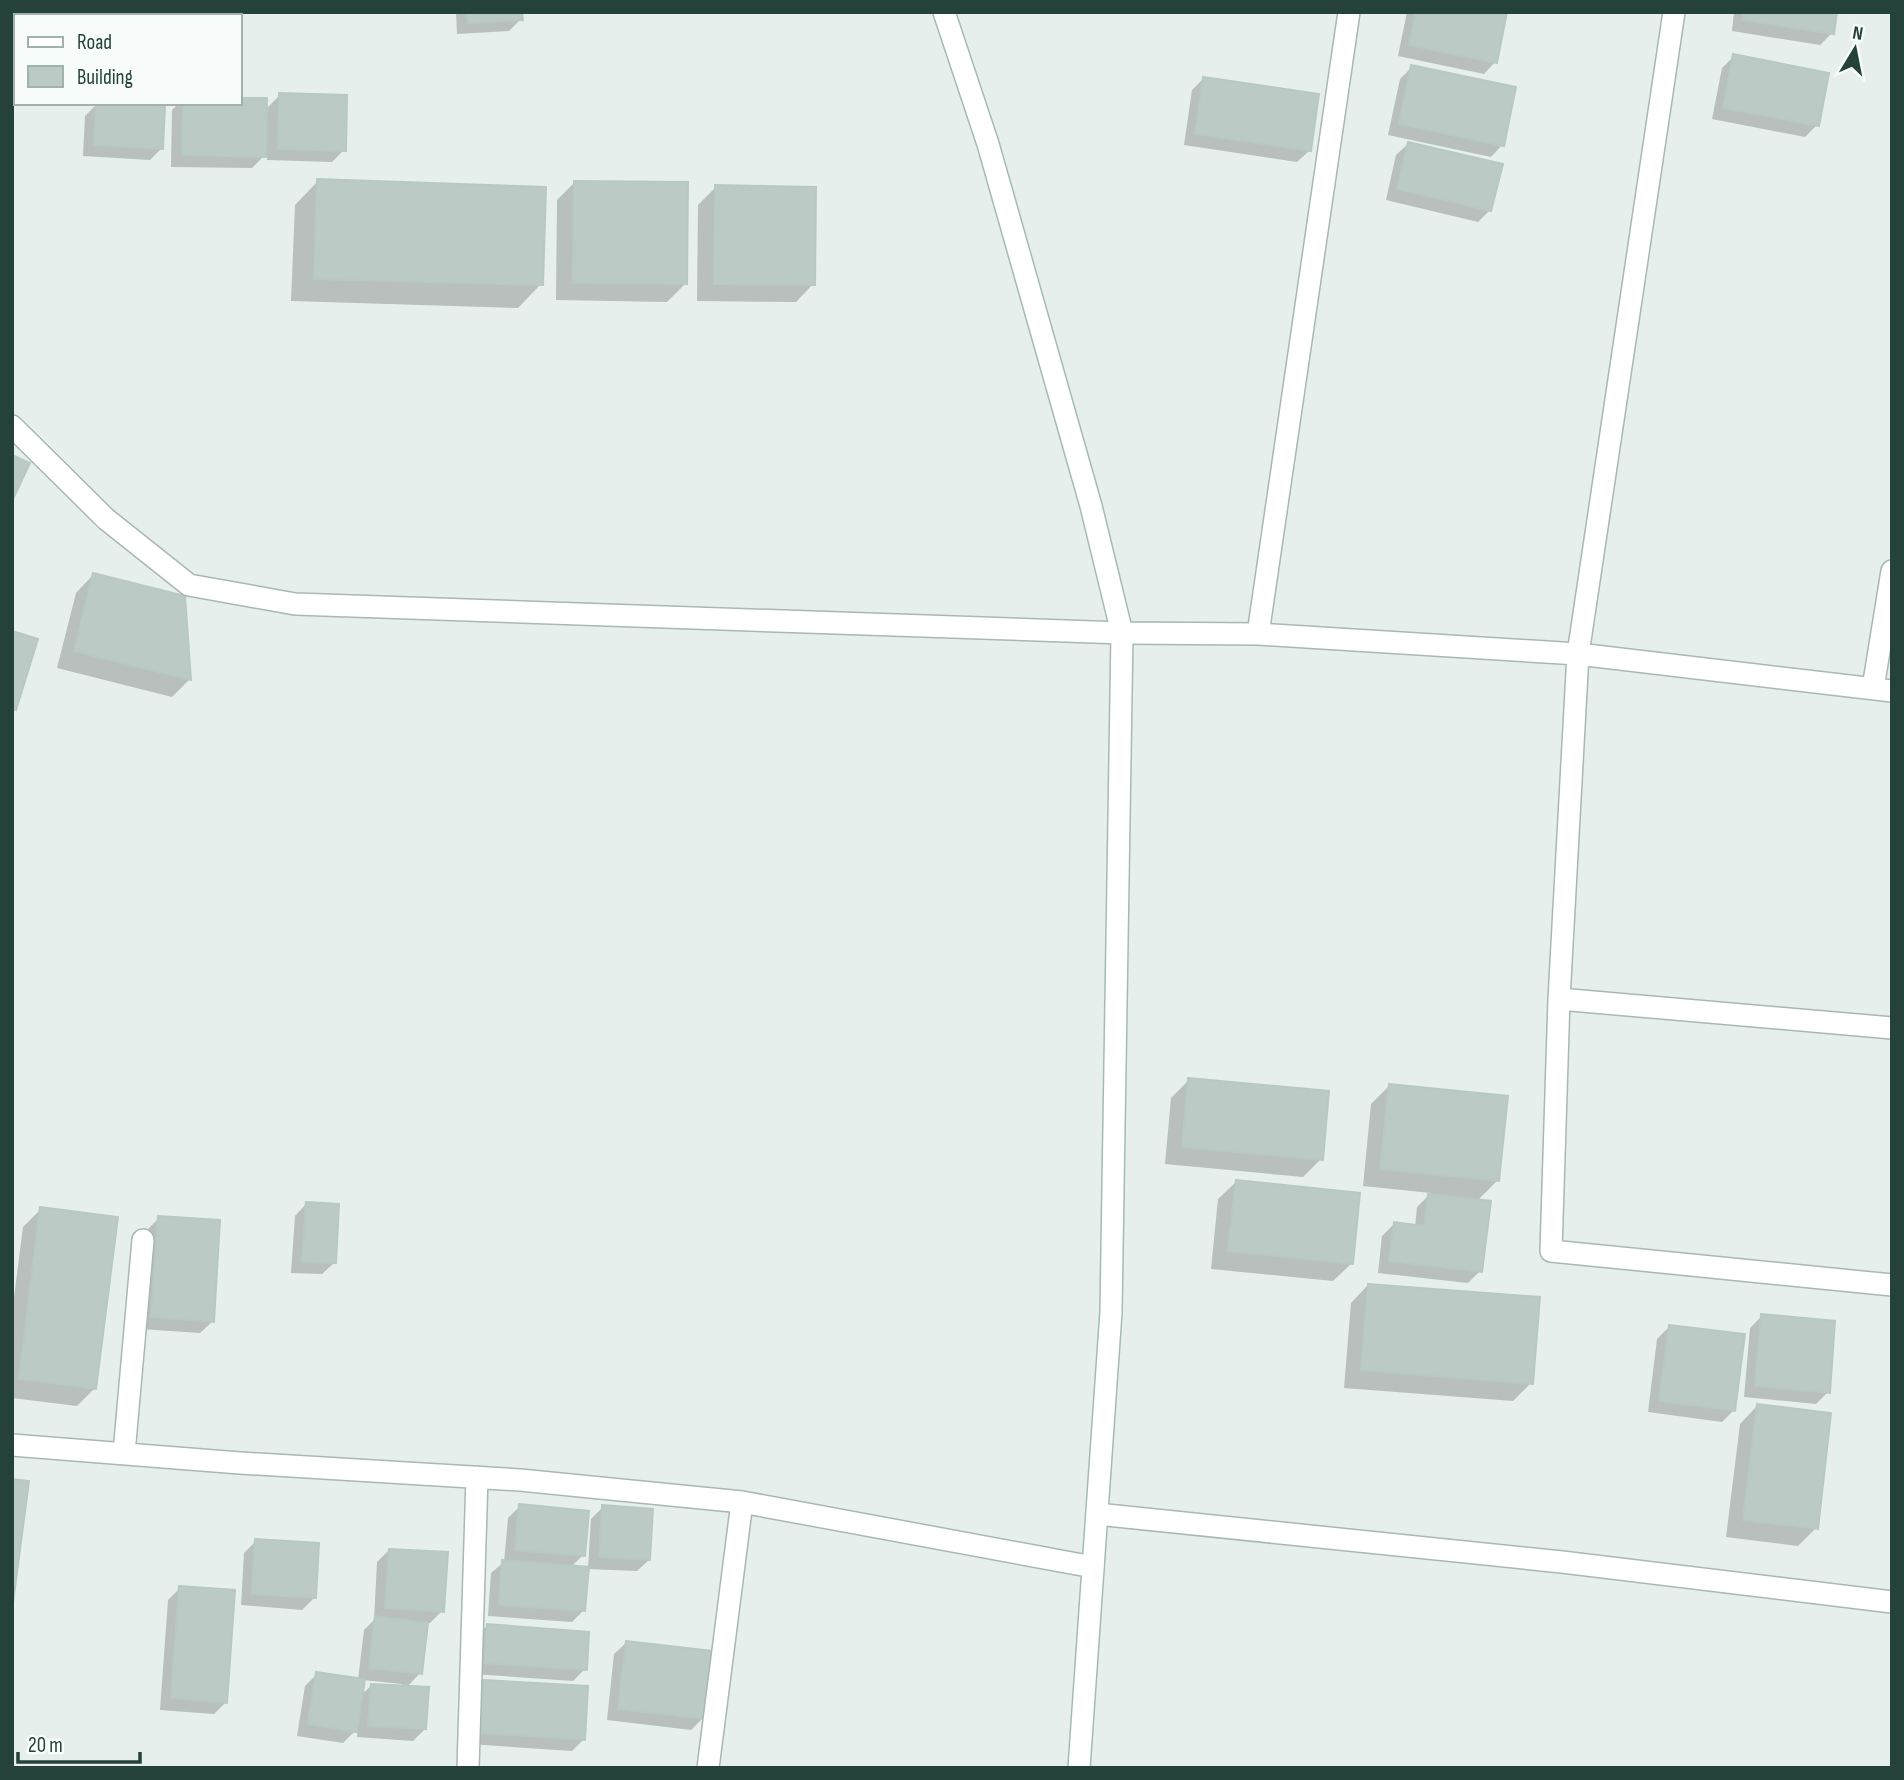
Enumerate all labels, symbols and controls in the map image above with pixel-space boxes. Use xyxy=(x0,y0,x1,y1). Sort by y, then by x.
legend xyxy=(14,14,242,105)
north arrow xyxy=(1820,14,1890,84)
text: N xyxy=(1851,22,1865,46)
text: Road xyxy=(77,30,112,55)
text: Building xyxy=(77,65,133,90)
scale bar xyxy=(18,1720,140,1764)
text: 20 m xyxy=(28,1733,63,1758)

